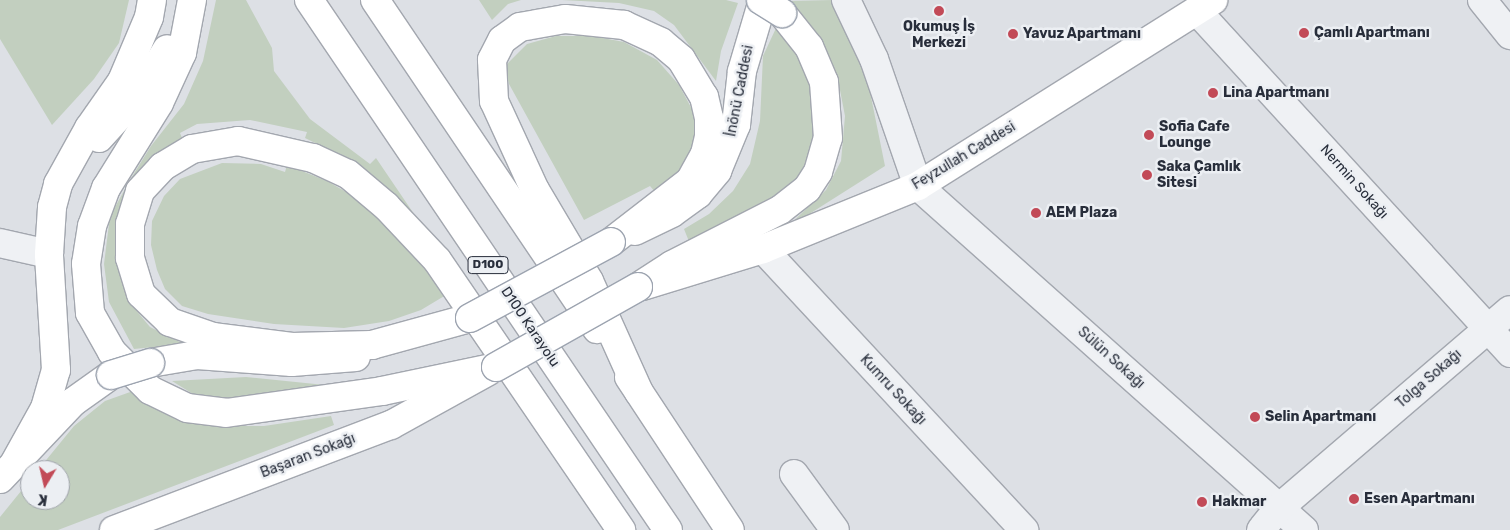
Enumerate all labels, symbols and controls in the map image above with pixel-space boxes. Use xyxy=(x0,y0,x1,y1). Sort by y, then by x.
marker: Okumuş İş Merkezi xyxy=(933,5,945,17)
place label: Okumuş İş Merkezi xyxy=(903,19,975,52)
place label: Çamlı Apartmanı xyxy=(1314,25,1430,41)
place label: Yavuz Apartmanı xyxy=(1023,26,1141,42)
marker: Çamlı Apartmanı xyxy=(1298,27,1310,39)
marker: Yavuz Apartmanı xyxy=(1007,28,1019,40)
street label: İnönü Caddesi xyxy=(723,44,757,138)
place label: Lina Apartmanı xyxy=(1223,85,1330,101)
marker: Lina Apartmanı xyxy=(1207,87,1219,99)
street label: Feyzullah Caddesi xyxy=(909,119,1019,193)
place label: Sofia Cafe Lounge xyxy=(1159,119,1230,152)
marker: Sofia Cafe Lounge xyxy=(1143,129,1155,141)
street label: Nermin Sokağı xyxy=(1316,141,1392,223)
place label: Saka Çamlık Sitesi xyxy=(1157,159,1241,192)
marker: Saka Çamlık Sitesi xyxy=(1141,169,1153,181)
place label: AEM Plaza xyxy=(1046,205,1117,221)
marker: AEM Plaza xyxy=(1030,207,1042,219)
road number: D100 xyxy=(467,256,509,274)
street label: D100 Karayolu xyxy=(497,284,563,370)
street label: Sülün Sokağı xyxy=(1074,324,1148,392)
street label: Tolga Sokağı xyxy=(1393,346,1465,412)
street label: Kumru Sokağı xyxy=(856,352,930,428)
place label: Selin Apartmanı xyxy=(1265,409,1377,425)
marker: Selin Apartmanı xyxy=(1249,411,1261,423)
street label: Başaran Sokağı xyxy=(258,430,358,482)
north arrow xyxy=(20,460,70,510)
text: K xyxy=(37,490,49,508)
place label: Esen Apartmanı xyxy=(1364,491,1475,507)
marker: Esen Apartmanı xyxy=(1348,493,1360,505)
place label: Hakmar xyxy=(1212,494,1266,510)
marker: Hakmar xyxy=(1196,496,1208,508)

